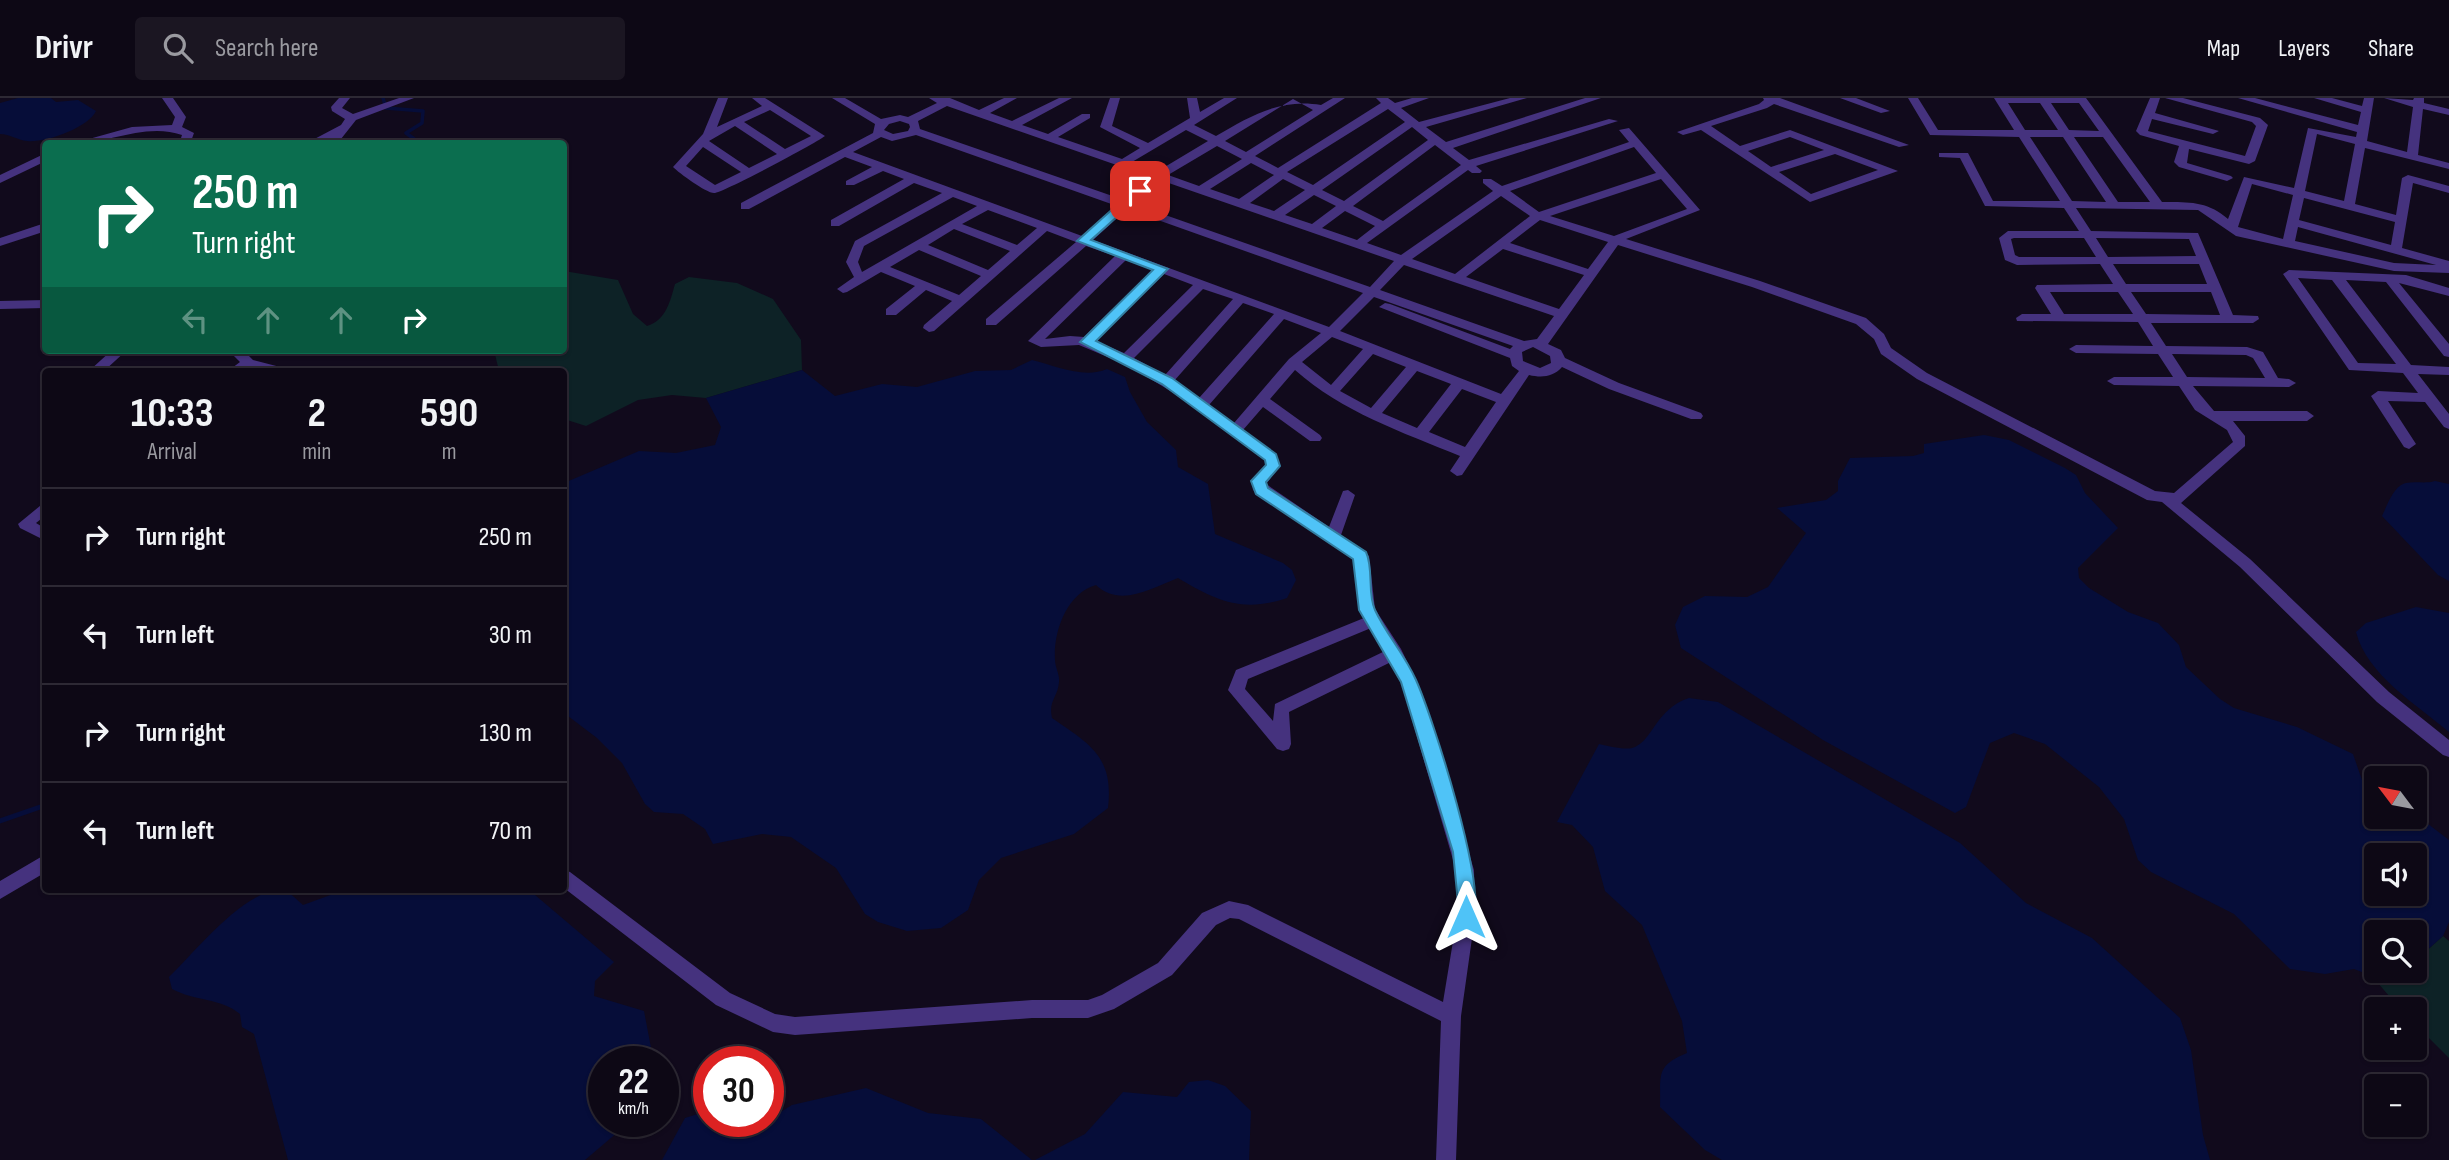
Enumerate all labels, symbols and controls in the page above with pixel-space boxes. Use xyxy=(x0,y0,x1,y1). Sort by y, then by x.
search box xyxy=(135,17,625,80)
text: Drivr xyxy=(35,28,93,68)
icon: search xyxy=(159,29,197,67)
text: Search here xyxy=(215,33,318,64)
text: Map xyxy=(2207,34,2240,63)
text: Layers xyxy=(2278,34,2330,63)
text: Share xyxy=(2368,34,2414,63)
pin xyxy=(1110,161,1170,221)
text: 250 m xyxy=(192,164,298,223)
icon: right xyxy=(77,168,168,259)
icon: arrive xyxy=(1121,172,1159,210)
text: Turn right xyxy=(192,224,296,263)
icon: left xyxy=(176,301,214,339)
icon: ahead xyxy=(249,301,287,339)
icon: ahead xyxy=(322,301,360,339)
icon: right xyxy=(395,301,433,339)
text: 10:33 xyxy=(131,388,214,439)
text: 2 xyxy=(308,388,326,439)
text: 590 xyxy=(420,388,478,439)
text: Arrival xyxy=(147,438,197,466)
text: min xyxy=(302,438,331,466)
text: m xyxy=(442,438,456,466)
icon: right xyxy=(77,518,115,556)
text: Turn right xyxy=(136,522,225,553)
text: 250 m xyxy=(478,522,532,553)
icon: left xyxy=(77,616,115,654)
text: Turn left xyxy=(136,620,214,651)
text: 30 m xyxy=(489,620,532,651)
icon: right xyxy=(77,714,115,752)
text: Turn right xyxy=(136,718,225,749)
text: 130 m xyxy=(480,718,532,749)
north arrow xyxy=(2364,766,2427,830)
map controls xyxy=(2364,766,2427,1137)
icon: left xyxy=(77,812,115,850)
text: Turn left xyxy=(136,816,214,847)
text: 70 m xyxy=(489,816,532,847)
button: sound xyxy=(2364,843,2427,906)
position arrow xyxy=(1429,880,1503,954)
button: search xyxy=(2364,920,2427,983)
button: + xyxy=(2364,997,2427,1060)
speed limit sign: 30 xyxy=(693,1046,784,1137)
text: 22 xyxy=(618,1061,649,1104)
button: − xyxy=(2364,1074,2427,1137)
text: km/h xyxy=(618,1098,649,1119)

